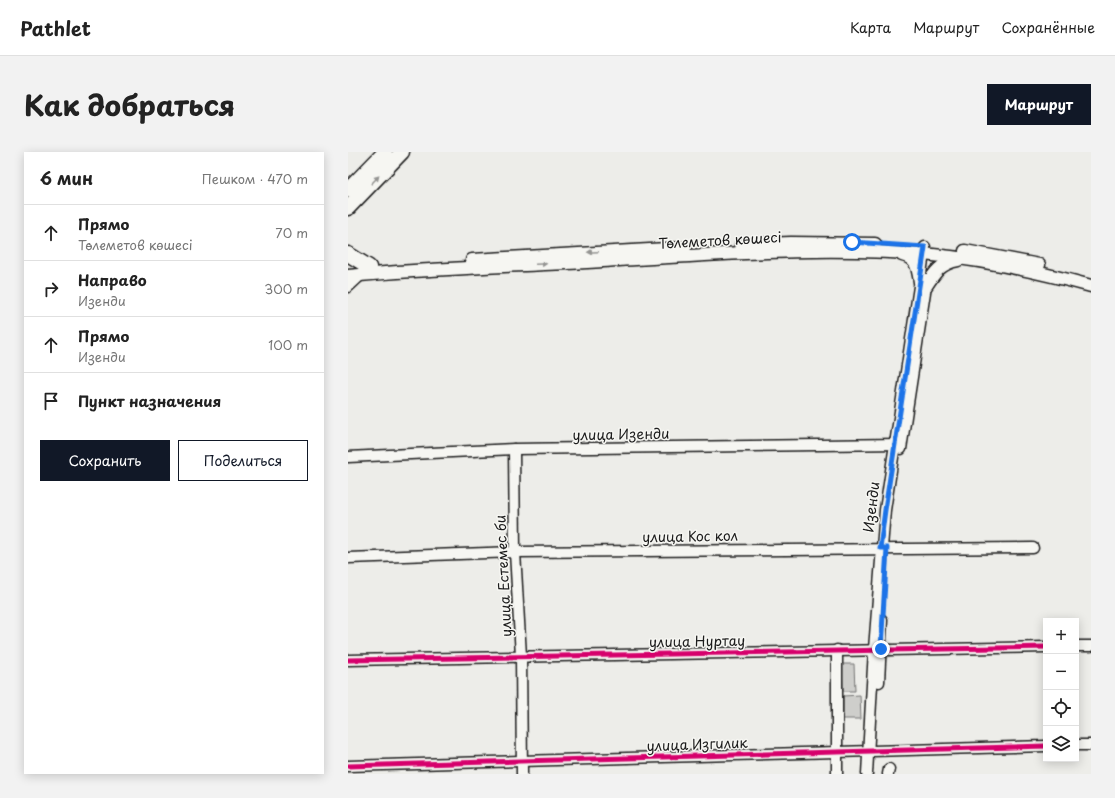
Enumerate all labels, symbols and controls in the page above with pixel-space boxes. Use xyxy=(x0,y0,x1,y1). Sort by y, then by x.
text: Pathlet xyxy=(20,14,91,42)
text: Карта xyxy=(850,17,891,38)
text: Маршрут xyxy=(913,17,979,38)
text: Сохранённые xyxy=(1001,17,1095,38)
text: Как добраться xyxy=(24,83,235,126)
button: Маршрут xyxy=(987,84,1091,125)
text: 6 мин xyxy=(40,165,93,191)
text: Пешком · 470 m xyxy=(202,169,308,188)
one-way arrow xyxy=(370,175,380,185)
text: Прямо xyxy=(78,212,129,235)
icon: ahead xyxy=(40,222,62,244)
text: 70 m xyxy=(275,223,308,242)
street label: Төлеметов көшесі xyxy=(658,226,782,254)
route start xyxy=(843,233,861,251)
text: Төлеметов көшесі xyxy=(78,235,192,254)
one-way arrow xyxy=(586,249,599,255)
one-way arrow xyxy=(535,261,547,268)
text: Направо xyxy=(78,268,147,291)
icon: right xyxy=(40,278,62,300)
text: 300 m xyxy=(264,279,308,298)
text: Изенди xyxy=(78,291,126,310)
text: Прямо xyxy=(78,324,129,347)
icon: ahead xyxy=(40,334,62,356)
text: 100 m xyxy=(268,335,308,354)
text: Изенди xyxy=(78,347,126,366)
text: Пункт назначения xyxy=(78,389,221,412)
icon: arrive xyxy=(40,390,62,412)
street label: улица Изенди xyxy=(572,423,670,445)
button: Сохранить xyxy=(40,440,170,481)
button: Поделиться xyxy=(178,440,308,481)
street label: Изенди xyxy=(857,480,885,534)
street label: улица Естемес би xyxy=(489,514,517,638)
street label: улица Кос кол xyxy=(642,525,738,547)
map controls xyxy=(1043,618,1079,762)
button: + xyxy=(1043,618,1079,654)
street label: улица Нуртау xyxy=(649,630,745,652)
route end xyxy=(872,640,890,658)
button: − xyxy=(1043,654,1079,690)
button: locate xyxy=(1043,690,1079,726)
button: layers xyxy=(1043,726,1079,762)
street label: улица Изгилик xyxy=(646,732,749,756)

